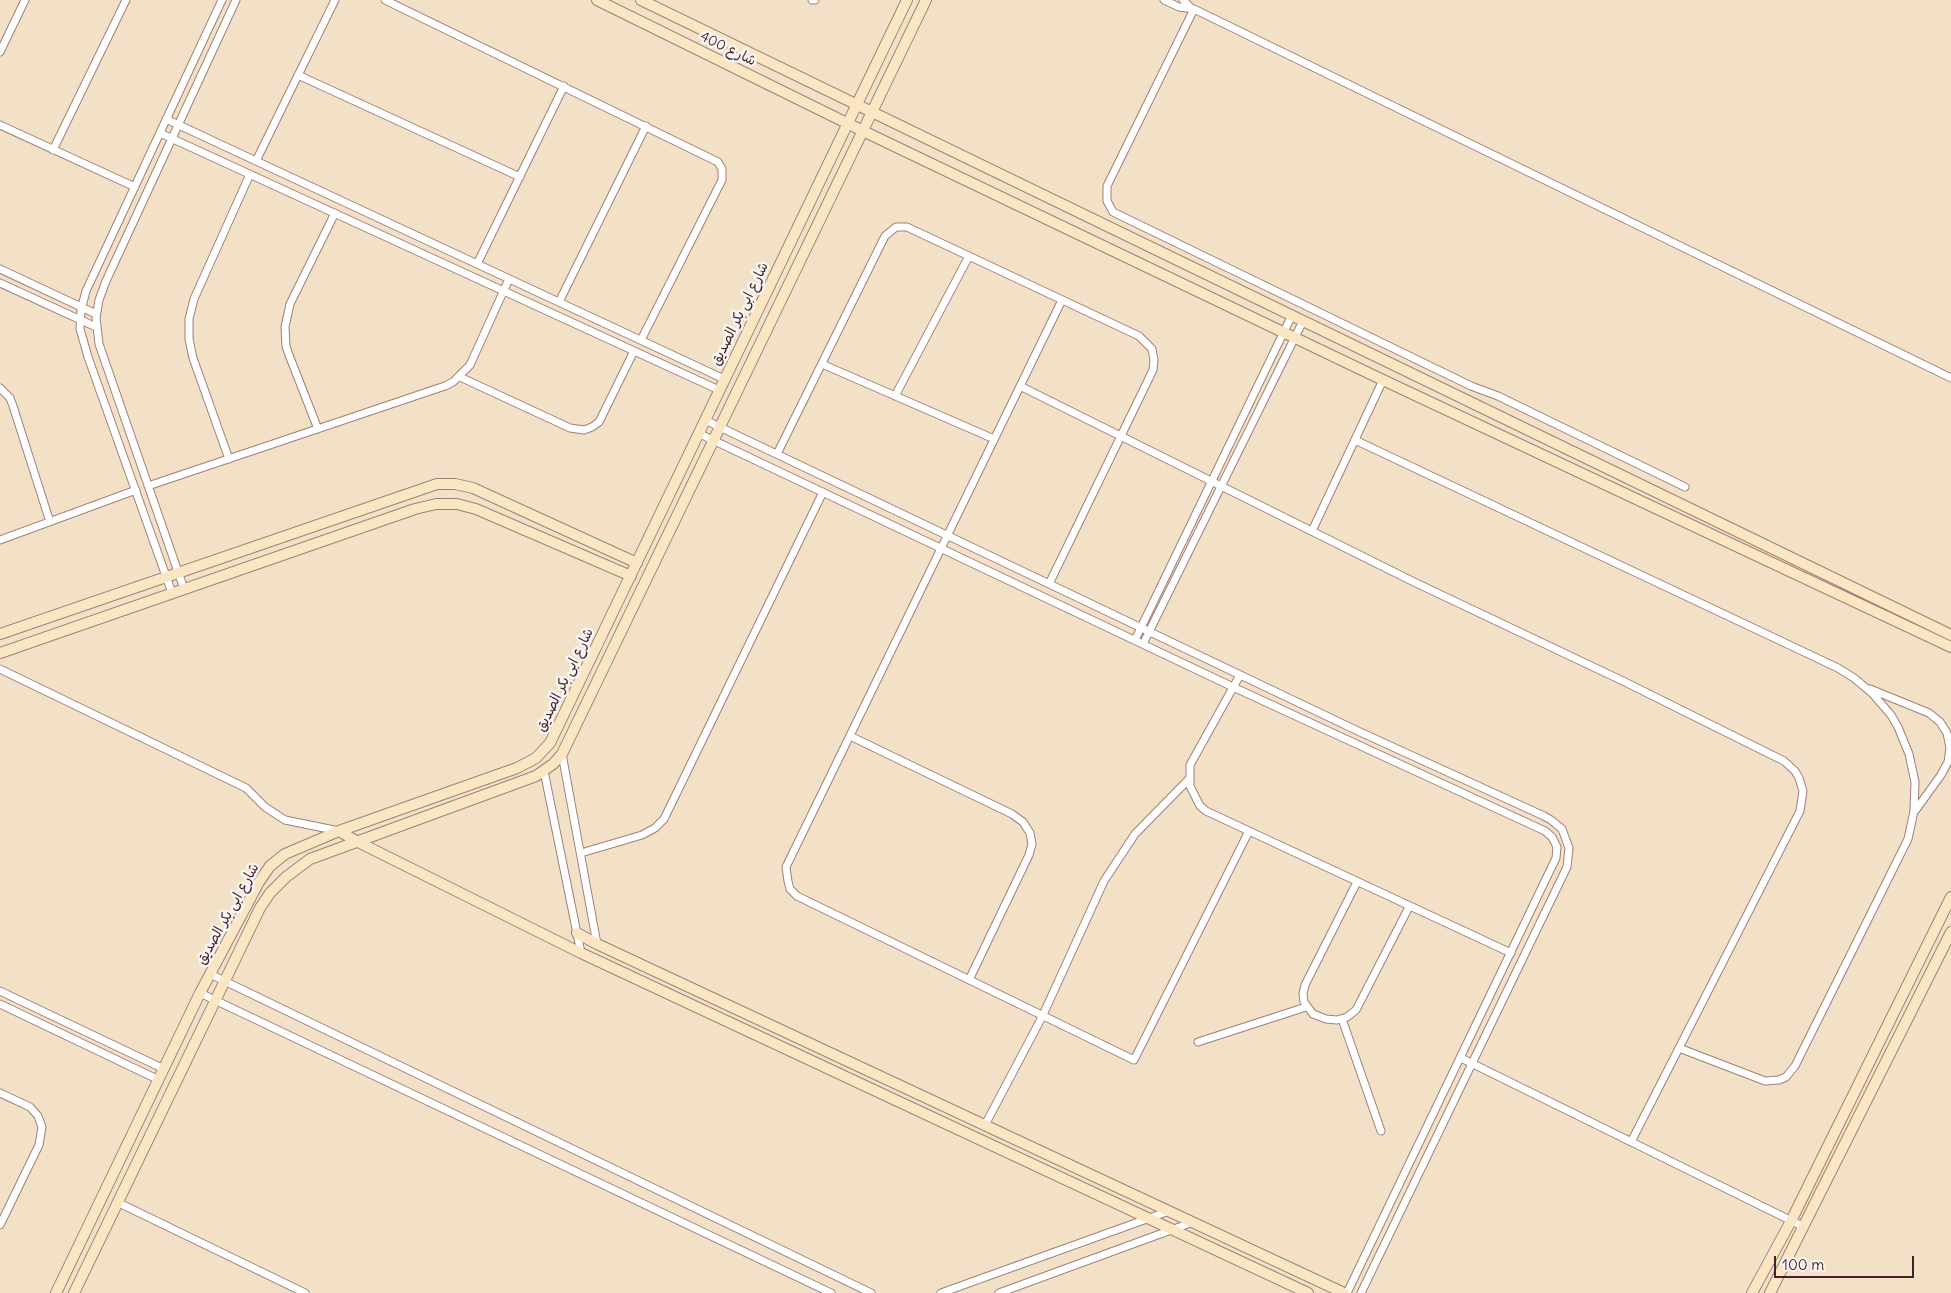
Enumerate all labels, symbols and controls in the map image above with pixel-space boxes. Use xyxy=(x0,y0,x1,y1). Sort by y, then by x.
street label: شارع 400 xyxy=(697,28,759,70)
street label: شارع ابى بكر الصديق xyxy=(708,260,772,368)
street label: شارع ابى بكر الصديق xyxy=(533,626,597,734)
street label: شارع ابى بكر الصديق xyxy=(193,860,263,968)
scale bar xyxy=(1776,1246,1916,1278)
text: 100 m xyxy=(1782,1255,1824,1274)

